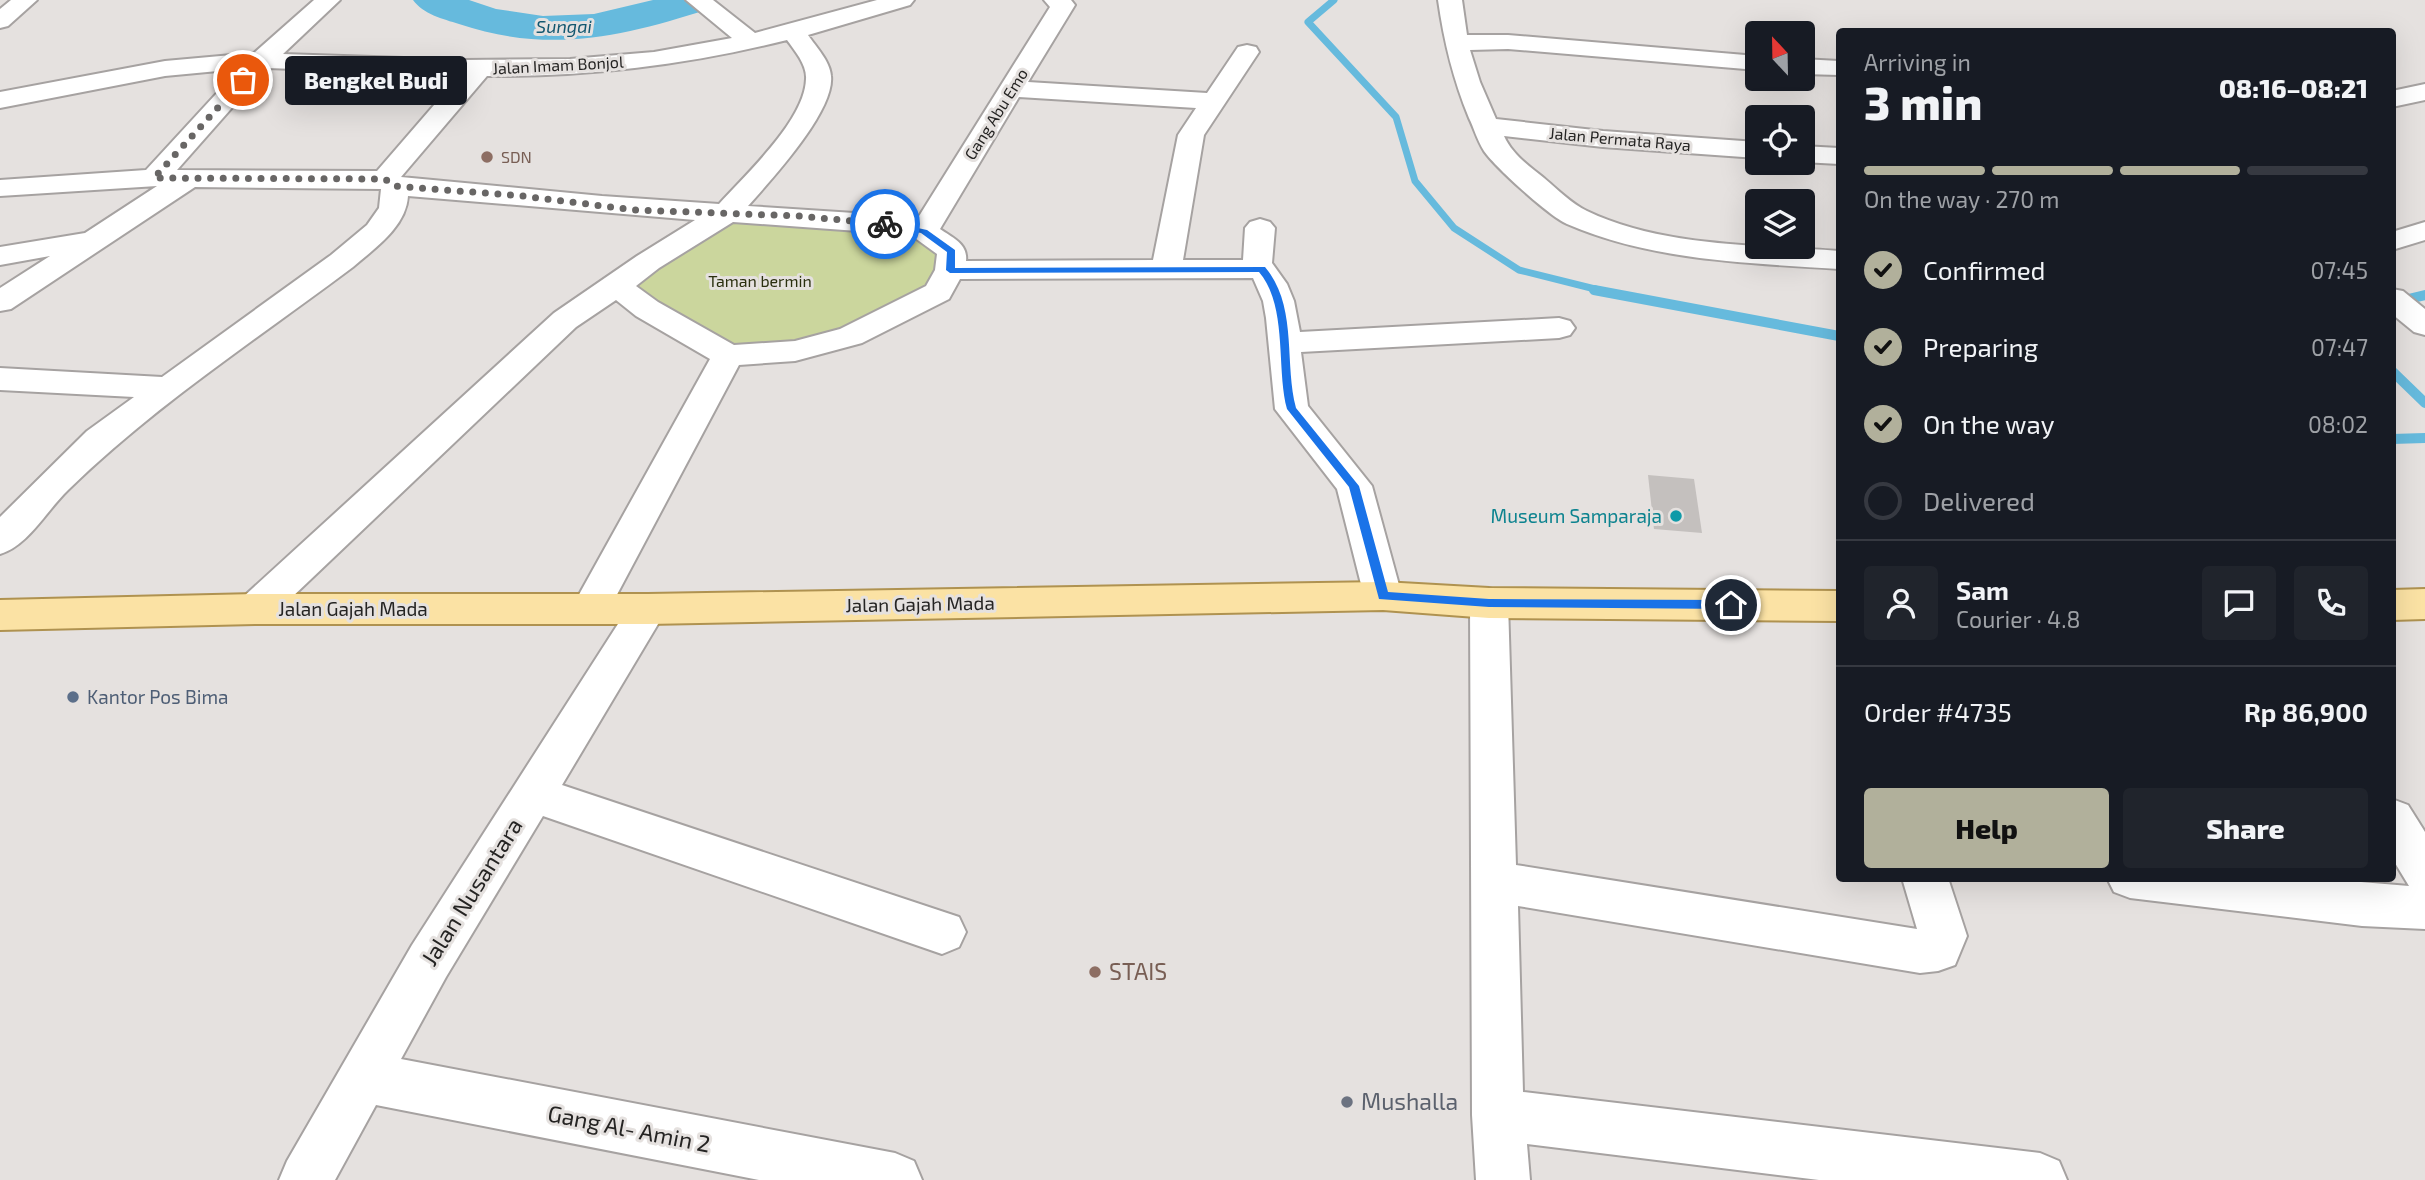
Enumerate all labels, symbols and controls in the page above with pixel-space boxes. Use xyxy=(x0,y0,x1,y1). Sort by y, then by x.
water label: Sungai xyxy=(536,15,592,37)
north arrow xyxy=(1745,21,1815,91)
map controls xyxy=(1745,21,1815,259)
text: Arriving in xyxy=(1864,48,1971,76)
pin xyxy=(213,50,273,110)
street label: Jalan Imam Bonjol xyxy=(492,52,624,78)
callout: Bengkel Budi xyxy=(285,56,467,104)
icon: bag xyxy=(224,61,262,99)
street label: Gang Abu Emo xyxy=(960,65,1031,163)
text: Bengkel Budi xyxy=(304,66,448,94)
text: 08:16–08:21 xyxy=(2219,72,2368,103)
text: 3 min xyxy=(1864,74,1982,129)
button: locate xyxy=(1745,105,1815,175)
street label: Jalan Permata Raya xyxy=(1548,123,1692,154)
place label: SDN xyxy=(501,147,532,166)
marker: SDN xyxy=(479,149,495,165)
text: On the way · 270 m xyxy=(1864,185,2059,213)
courier xyxy=(850,189,920,259)
button: layers xyxy=(1745,189,1815,259)
icon: bike xyxy=(866,205,904,243)
icon: check xyxy=(1864,251,1902,289)
text: Confirmed xyxy=(1923,254,2046,285)
text: 07:45 xyxy=(2310,256,2368,284)
park label: Taman bermin xyxy=(708,271,812,290)
icon: check xyxy=(1864,328,1902,366)
text: Preparing xyxy=(1923,331,2038,362)
text: 07:47 xyxy=(2311,333,2368,361)
icon: check xyxy=(1864,405,1902,443)
text: On the way xyxy=(1923,408,2054,439)
text: 08:02 xyxy=(2308,410,2368,438)
text: Delivered xyxy=(1923,485,2035,516)
place label: Museum Samparaja xyxy=(1491,504,1662,527)
marker: Museum Samparaja xyxy=(1668,508,1684,524)
button: person xyxy=(1864,566,1938,640)
button: chat xyxy=(2202,566,2276,640)
button: phone xyxy=(2294,566,2368,640)
text: Sam xyxy=(1956,574,2009,605)
pin xyxy=(1701,575,1761,635)
icon: home xyxy=(1712,586,1750,624)
street label: Jalan Gajah Mada xyxy=(845,591,995,616)
street label: Jalan Gajah Mada xyxy=(278,597,428,620)
text: Courier · 4.8 xyxy=(1956,605,2080,633)
place label: Kantor Pos Bima xyxy=(87,685,229,708)
marker: Kantor Pos Bima xyxy=(65,689,81,705)
text: Order #4735 xyxy=(1864,696,2012,727)
text: Rp 86,900 xyxy=(2244,696,2368,727)
button: Help xyxy=(1864,788,2109,868)
button: Share xyxy=(2123,788,2368,868)
street label: Jalan Nusantara xyxy=(415,813,528,970)
place label: STAIS xyxy=(1109,957,1167,985)
marker: STAIS xyxy=(1087,964,1103,980)
place label: Mushalla xyxy=(1361,1087,1458,1115)
marker: Mushalla xyxy=(1339,1094,1355,1110)
street label: Gang Al- Amin 2 xyxy=(546,1099,713,1158)

